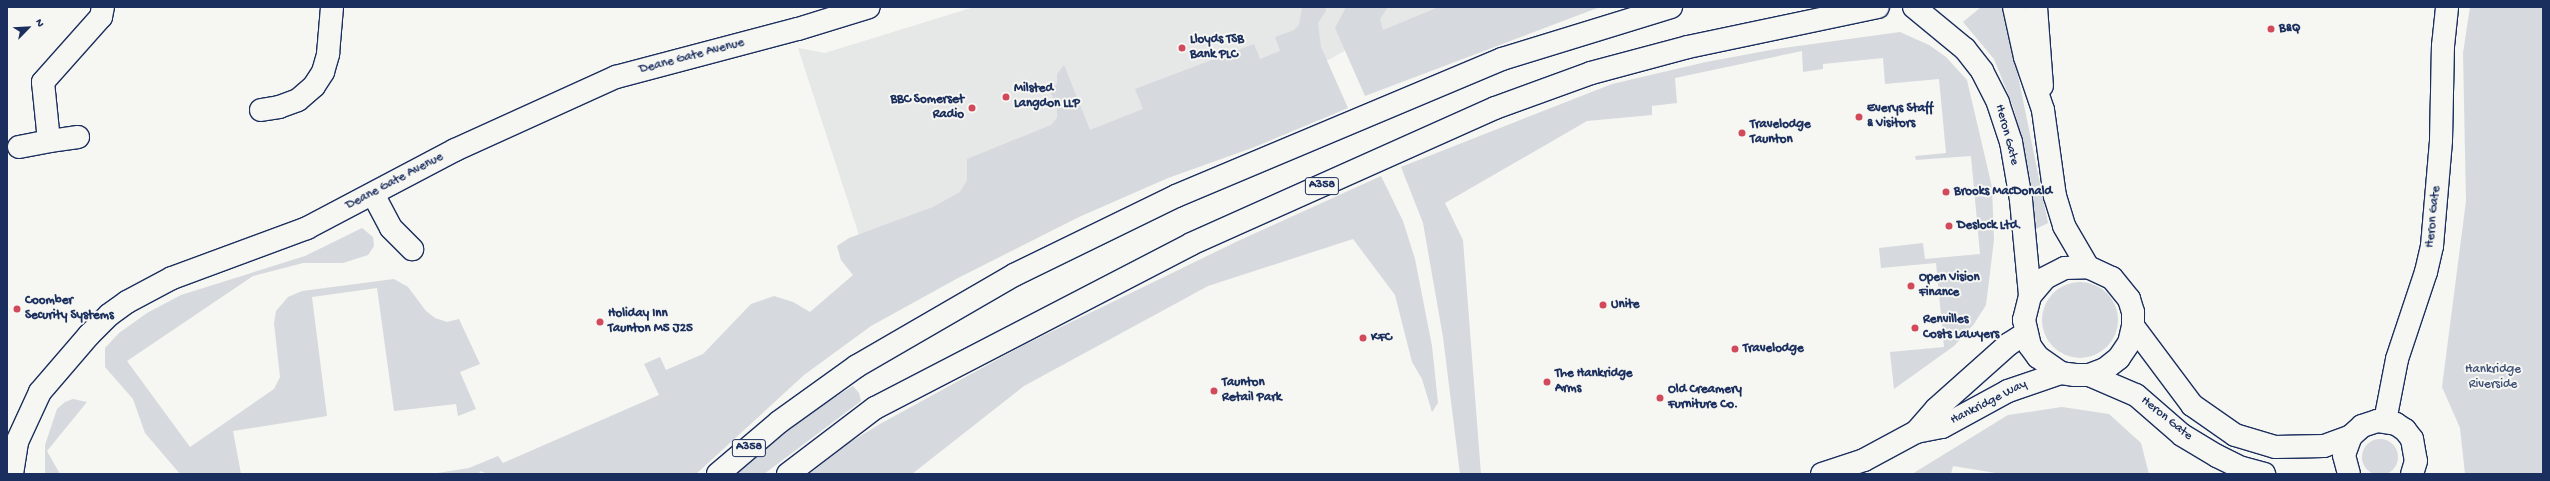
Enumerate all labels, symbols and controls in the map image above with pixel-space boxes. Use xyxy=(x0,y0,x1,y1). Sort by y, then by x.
north arrow xyxy=(8,8,48,48)
text: N xyxy=(32,17,46,29)
place label: B&Q xyxy=(2279,21,2300,37)
marker: B&Q xyxy=(2266,24,2276,34)
place label: Lloyds TSB Bank PLC xyxy=(1190,33,1244,64)
street label: Deane Gate Avenue xyxy=(638,35,746,79)
marker: Lloyds TSB Bank PLC xyxy=(1177,43,1187,53)
place label: Milsted Langdon LLP xyxy=(1014,82,1080,113)
marker: Milsted Langdon LLP xyxy=(1001,92,1011,102)
place label: BBC Somerset Radio xyxy=(890,93,964,124)
place label: Everys Staff & Visitors xyxy=(1867,102,1933,133)
marker: BBC Somerset Radio xyxy=(967,103,977,113)
street label: Heron Gate xyxy=(1990,103,2022,167)
marker: Everys Staff & Visitors xyxy=(1854,112,1864,122)
place label: Travelodge Taunton xyxy=(1750,118,1811,149)
marker: Travelodge Taunton xyxy=(1737,128,1747,138)
street label: Deane Gate Avenue xyxy=(344,150,446,214)
road number: A358 xyxy=(1304,176,1340,196)
place label: Brooks MacDonald xyxy=(1954,184,2052,200)
street label: Heron Gate xyxy=(2423,185,2445,249)
marker: Brooks MacDonald xyxy=(1941,187,1951,197)
place label: Deslock Ltd. xyxy=(1957,218,2022,234)
marker: Deslock Ltd. xyxy=(1944,221,1954,231)
place label: Open Vision Finance xyxy=(1919,271,1980,302)
marker: Open Vision Finance xyxy=(1906,281,1916,291)
place label: Coomber Security Systems xyxy=(25,294,114,325)
place label: Unite xyxy=(1611,297,1640,313)
marker: Unite xyxy=(1598,300,1608,310)
marker: Coomber Security Systems xyxy=(12,304,22,314)
place label: Holiday Inn Taunton M5 J25 xyxy=(608,307,693,338)
place label: Renvilles Costs Lawyers xyxy=(1923,313,1999,344)
marker: Holiday Inn Taunton M5 J25 xyxy=(595,317,605,327)
marker: Renvilles Costs Lawyers xyxy=(1910,323,1920,333)
place label: KFC xyxy=(1371,330,1392,346)
marker: KFC xyxy=(1358,333,1368,343)
place label: Travelodge xyxy=(1743,341,1804,357)
marker: Travelodge xyxy=(1730,344,1740,354)
park label: Hankridge Riverside xyxy=(2465,363,2521,394)
place label: The Hankridge Arms xyxy=(1555,367,1633,398)
place label: Taunton Retail Park xyxy=(1222,376,1282,407)
marker: The Hankridge Arms xyxy=(1542,377,1552,387)
street label: Hankridge Way xyxy=(1948,377,2030,429)
place label: Old Creamery Furniture Co. xyxy=(1668,383,1742,414)
marker: Taunton Retail Park xyxy=(1209,386,1219,396)
marker: Old Creamery Furniture Co. xyxy=(1655,393,1665,403)
street label: Heron Gate xyxy=(2137,393,2195,445)
road number: A358 xyxy=(731,438,767,458)

